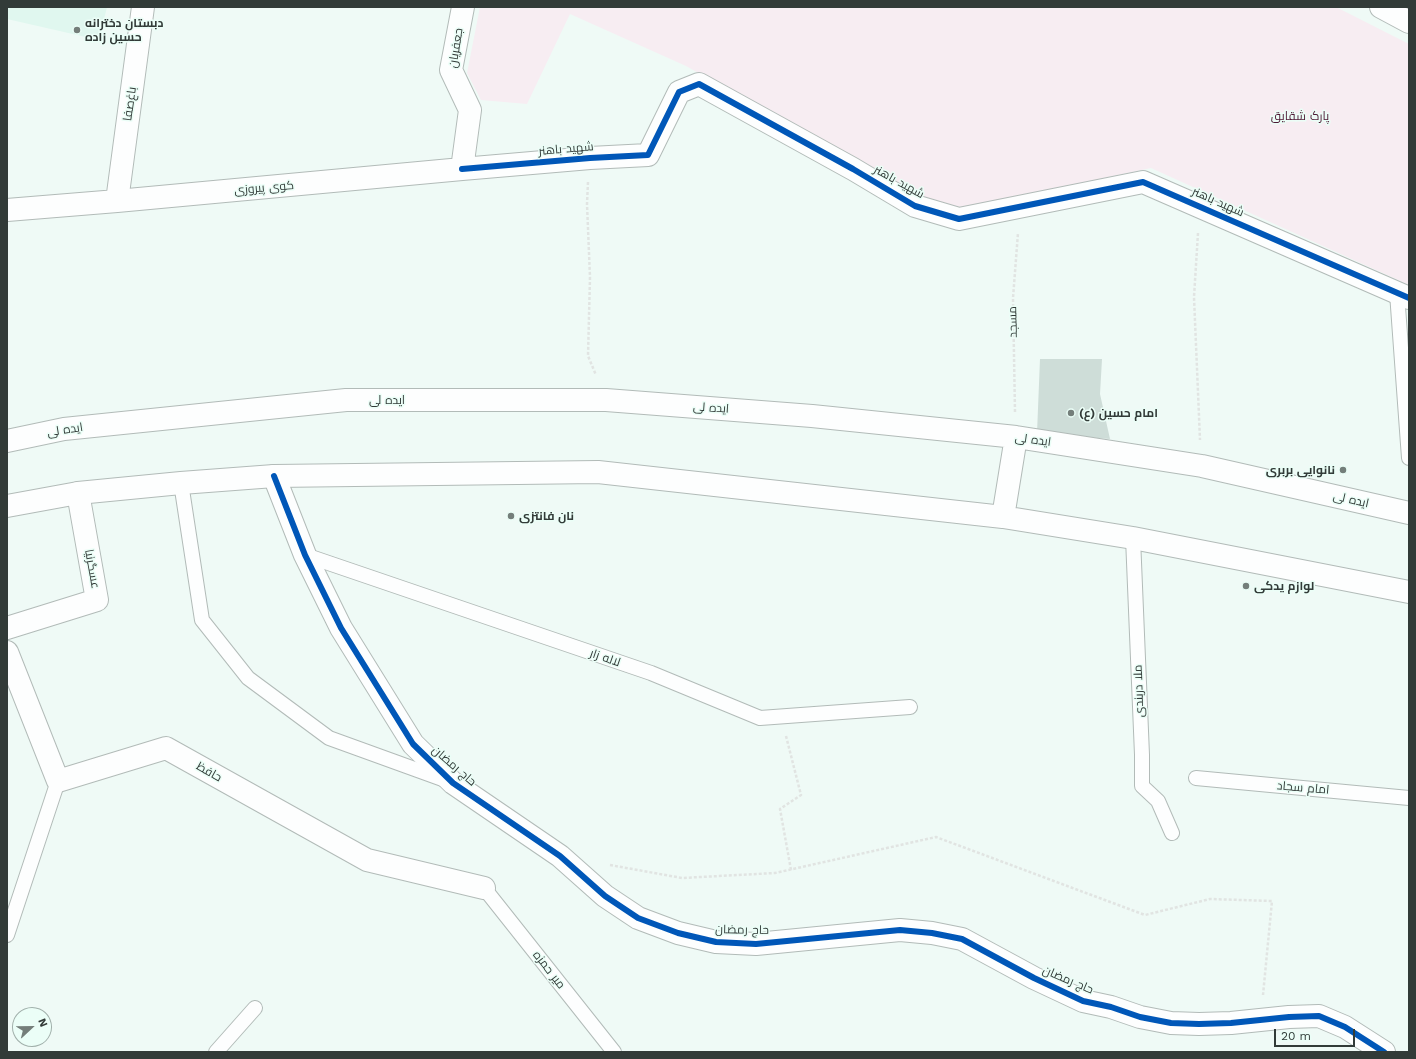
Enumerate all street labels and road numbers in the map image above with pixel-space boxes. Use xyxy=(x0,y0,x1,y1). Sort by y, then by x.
street label: جعفریان xyxy=(446,27,466,69)
street label: باغ‌صفا xyxy=(120,86,140,122)
street label: شهید باهنر xyxy=(538,139,594,159)
street label: شهید باهنر xyxy=(871,162,927,202)
street label: کوی پیروزی xyxy=(233,178,295,198)
street label: شهید باهنر xyxy=(1190,184,1246,220)
street label: مسجد xyxy=(1006,306,1020,338)
street label: ایده لى xyxy=(369,393,405,407)
street label: ایده لى xyxy=(692,400,730,416)
street label: ایده لى xyxy=(46,420,84,440)
street label: ایده لى xyxy=(1014,430,1052,450)
street label: ایده لى xyxy=(1332,489,1370,511)
street label: عسگرنیا xyxy=(81,548,103,590)
street label: لاله زار xyxy=(588,646,622,670)
street label: ملا دربندی xyxy=(1131,664,1147,718)
street label: حاج رمضان xyxy=(429,743,479,789)
street label: حافظ xyxy=(194,759,224,785)
street label: امام سجاد xyxy=(1276,779,1330,797)
street label: حاج رمضان xyxy=(715,922,769,938)
street label: میر حمزه xyxy=(530,948,568,992)
street label: حاج رمضان xyxy=(1040,963,1096,997)

